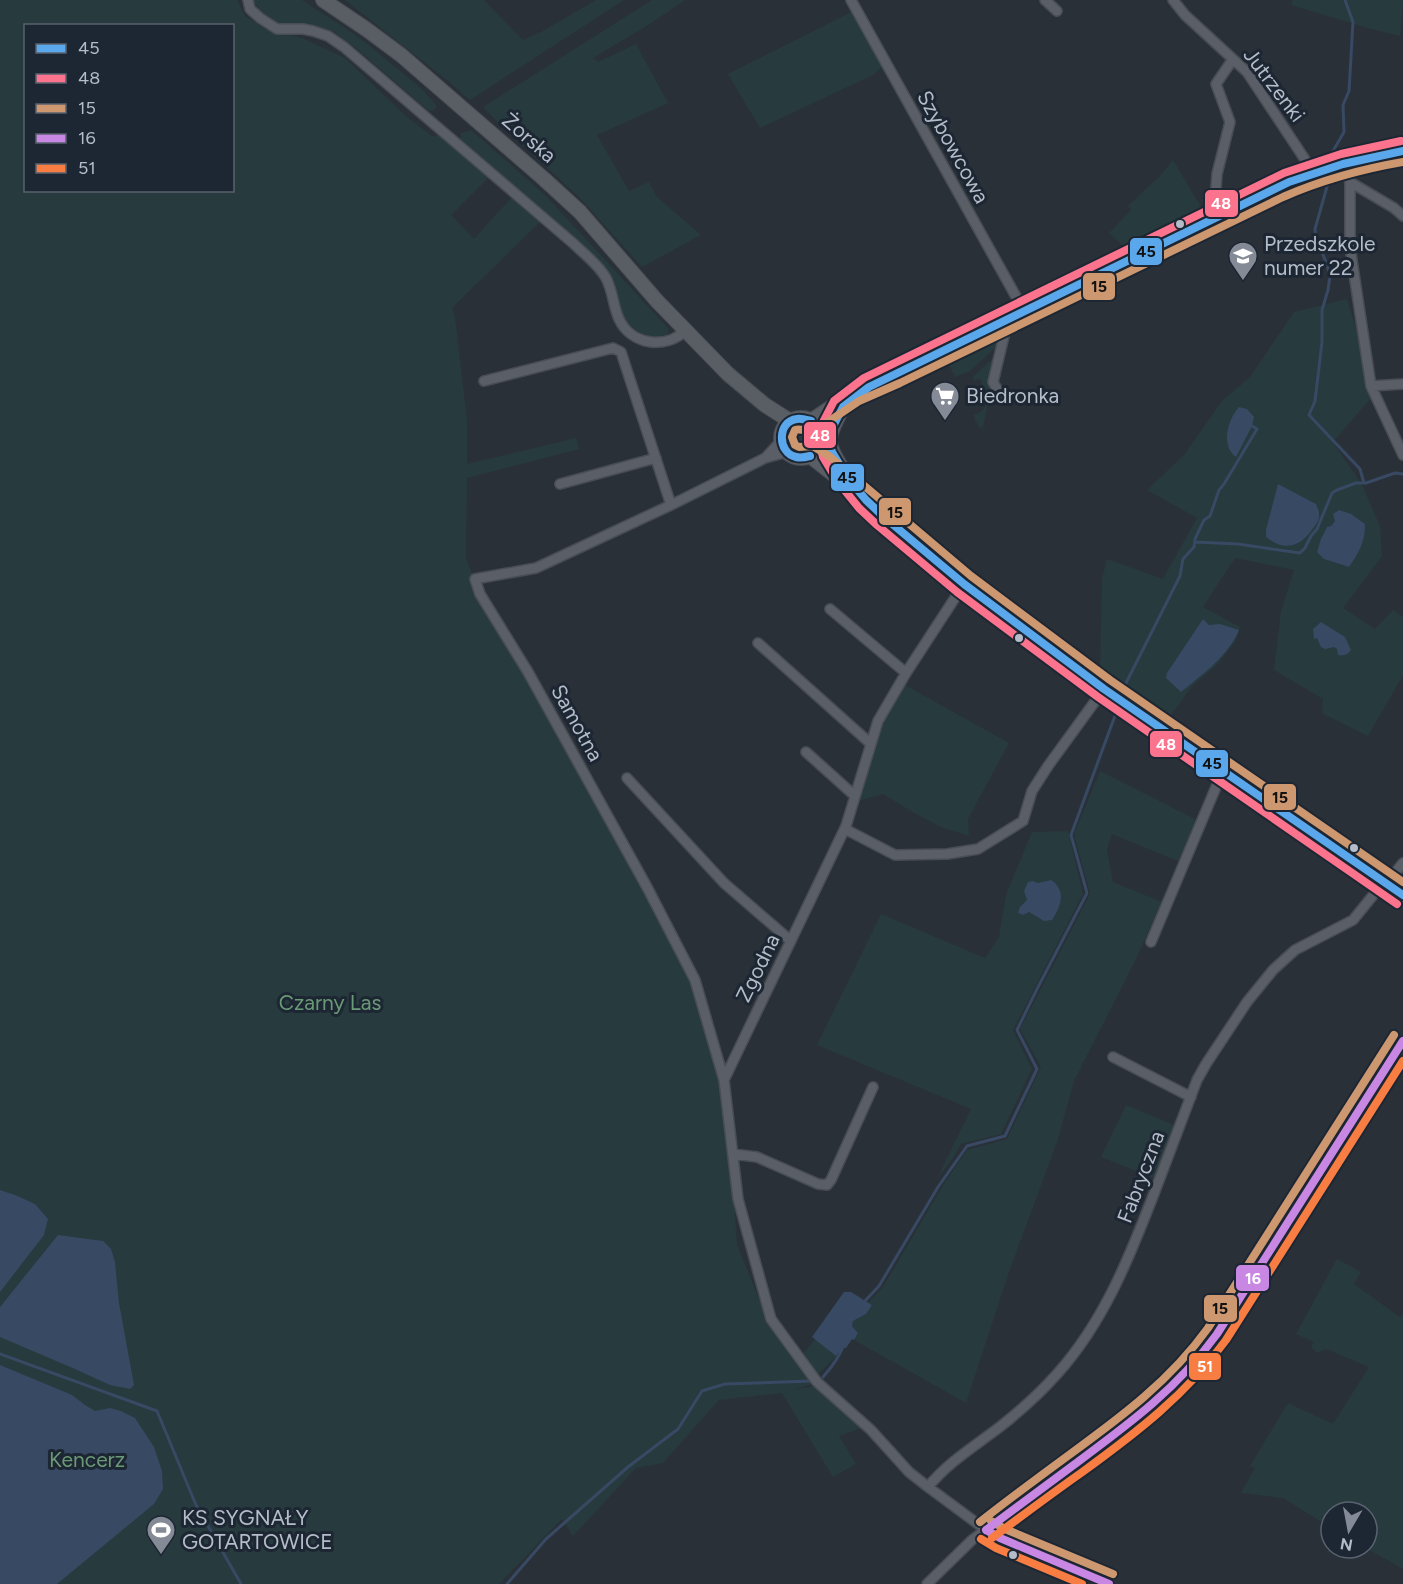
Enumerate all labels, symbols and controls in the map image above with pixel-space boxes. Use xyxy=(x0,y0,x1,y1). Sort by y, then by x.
legend xyxy=(24,24,234,192)
text: 45 xyxy=(78,37,100,59)
street label: Jutrzenki xyxy=(1239,43,1310,127)
text: 48 xyxy=(78,67,100,89)
street label: Szybowcowa xyxy=(912,86,995,207)
text: 15 xyxy=(78,97,96,119)
street label: Żorska xyxy=(497,107,561,168)
text: 16 xyxy=(78,127,96,149)
text: 51 xyxy=(78,157,96,179)
line badge: 48 xyxy=(1204,189,1239,218)
text: 48 xyxy=(1211,194,1231,213)
unlabelled marker xyxy=(1174,218,1186,230)
place label: Przedszkole numer 22 xyxy=(1264,231,1376,280)
line badge: 45 xyxy=(1129,237,1163,266)
school or university icon: Przedszkole numer 22 xyxy=(1227,240,1259,282)
text: 45 xyxy=(1136,242,1156,261)
line badge: 15 xyxy=(1082,272,1116,301)
text: 15 xyxy=(1091,277,1107,296)
supermarket icon: Biedronka xyxy=(929,380,961,422)
place label: Biedronka xyxy=(966,383,1059,408)
line badge: 48 xyxy=(803,421,837,449)
text: 48 xyxy=(810,426,830,445)
line badge: 45 xyxy=(830,463,865,492)
text: 45 xyxy=(837,468,857,487)
line badge: 15 xyxy=(878,497,912,526)
text: 15 xyxy=(887,503,903,522)
unlabelled marker xyxy=(1013,632,1025,644)
street label: Samotna xyxy=(546,680,609,766)
line badge: 48 xyxy=(1149,730,1183,758)
text: 48 xyxy=(1156,735,1176,754)
line badge: 45 xyxy=(1195,749,1229,778)
text: 45 xyxy=(1202,754,1222,773)
line badge: 15 xyxy=(1263,783,1297,811)
text: 15 xyxy=(1272,788,1288,807)
unlabelled marker xyxy=(1348,842,1360,854)
street label: Zgodna xyxy=(730,930,785,1006)
park label: Czarny Las xyxy=(279,990,381,1015)
street label: Fabryczna xyxy=(1112,1127,1169,1226)
line badge: 16 xyxy=(1235,1264,1270,1292)
text: 16 xyxy=(1245,1269,1261,1288)
line badge: 15 xyxy=(1203,1294,1238,1323)
text: 15 xyxy=(1212,1299,1228,1318)
line badge: 51 xyxy=(1188,1352,1222,1381)
text: 51 xyxy=(1197,1357,1213,1376)
park label: Kencerz xyxy=(49,1447,125,1472)
north arrow xyxy=(1319,1500,1379,1560)
place label: KS SYGNAŁY GOTARTOWICE xyxy=(182,1505,333,1554)
sports icon: KS SYGNAŁY GOTARTOWICE xyxy=(145,1514,177,1556)
text: N xyxy=(1339,1534,1354,1555)
unlabelled marker xyxy=(1007,1549,1019,1561)

